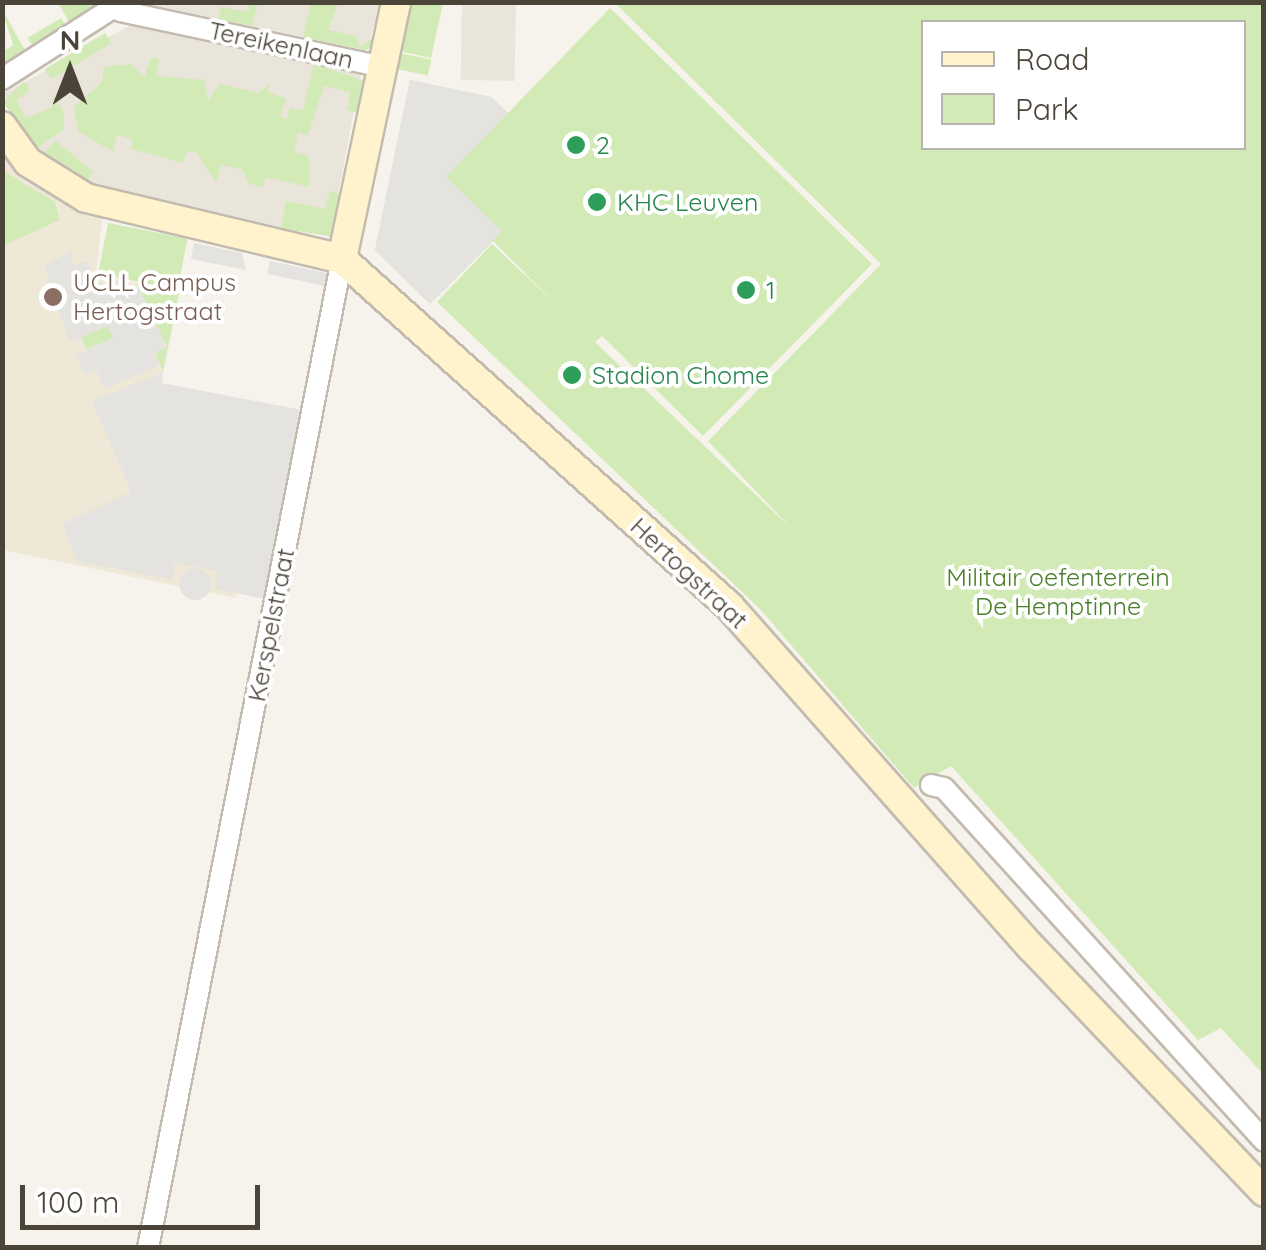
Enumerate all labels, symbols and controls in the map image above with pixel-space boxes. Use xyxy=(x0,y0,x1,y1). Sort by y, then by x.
street label: Tereikenlaan xyxy=(206,15,356,75)
north arrow xyxy=(20,20,120,120)
legend xyxy=(921,20,1246,150)
text: N xyxy=(60,22,80,57)
text: Road xyxy=(1015,40,1089,78)
text: Park xyxy=(1015,90,1079,128)
place label: 2 xyxy=(596,130,610,160)
marker: 2 xyxy=(565,134,587,156)
place label: KHC Leuven xyxy=(617,187,758,217)
marker: KHC Leuven xyxy=(586,191,608,213)
place label: UCLL Campus Hertogstraat xyxy=(73,268,236,327)
place label: 1 xyxy=(766,275,775,305)
marker: 1 xyxy=(735,279,757,301)
marker: UCLL Campus Hertogstraat xyxy=(42,286,64,308)
place label: Stadion Chome xyxy=(592,360,769,390)
marker: Stadion Chome xyxy=(561,364,583,386)
street label: Hertogstraat xyxy=(624,511,754,635)
street label: Kerspelstraat xyxy=(241,546,301,704)
park label: Militair oefenterrein De Hemptinne xyxy=(946,563,1170,622)
scale bar xyxy=(25,1165,265,1227)
text: 100 m xyxy=(37,1183,119,1221)

